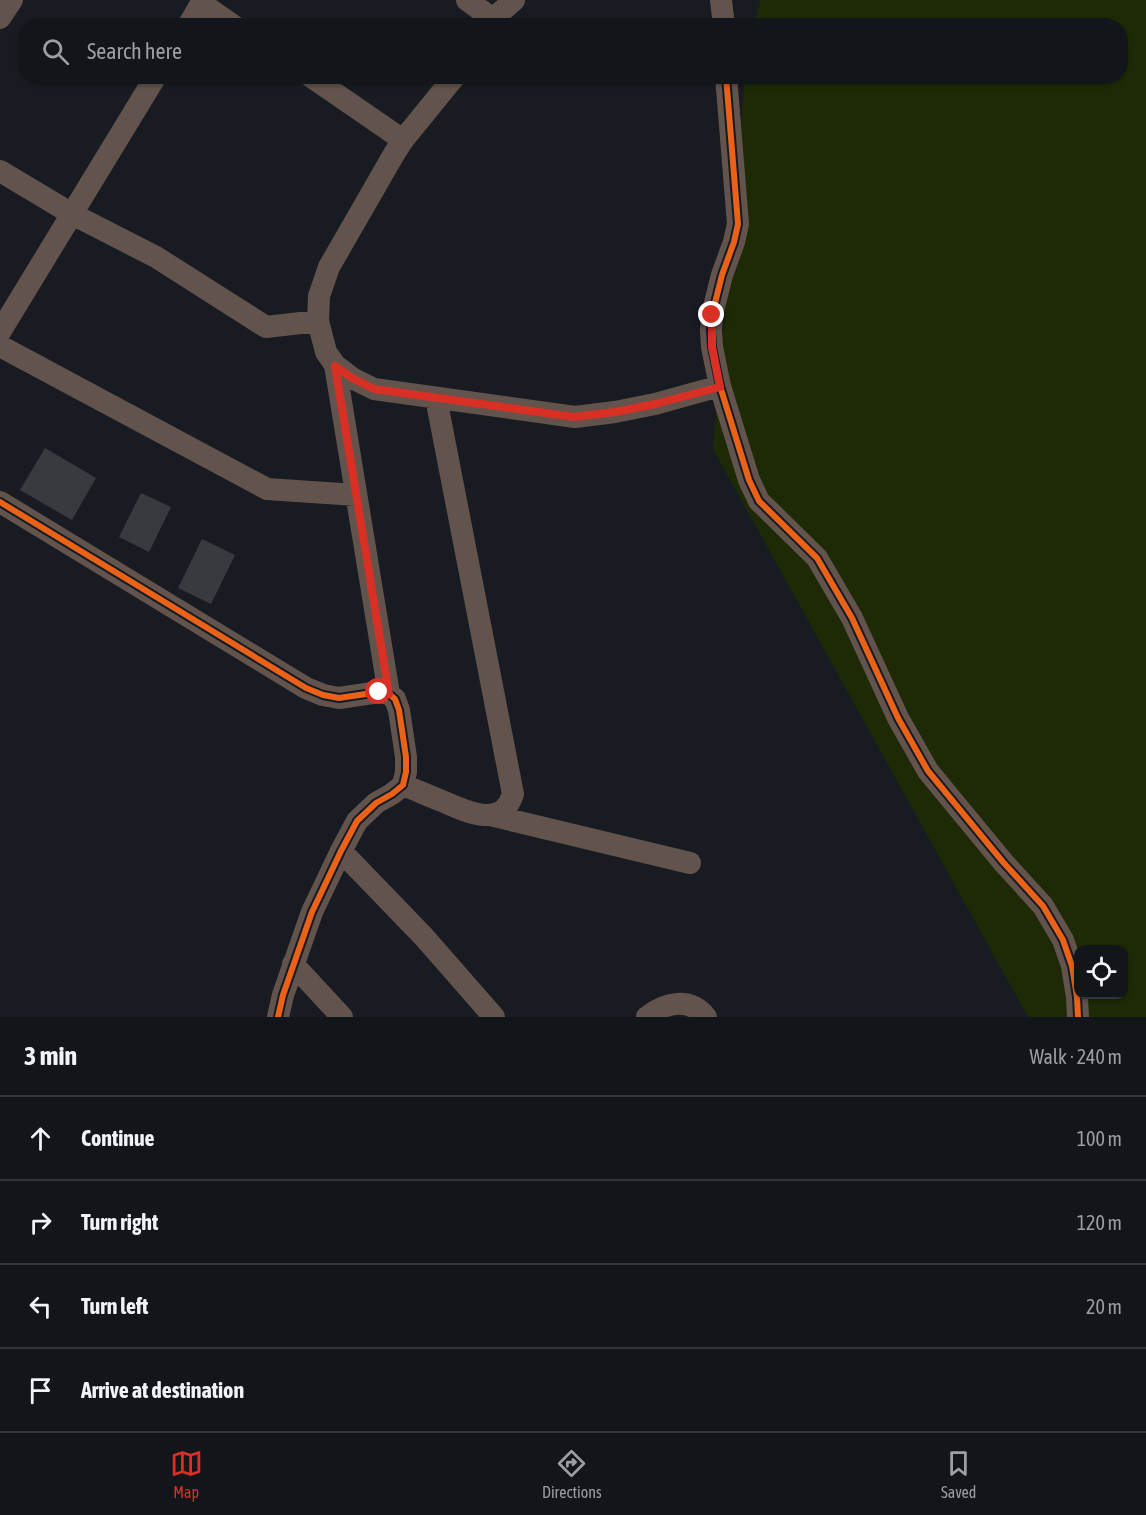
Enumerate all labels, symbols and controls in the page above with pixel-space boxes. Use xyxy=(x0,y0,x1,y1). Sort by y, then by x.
search box xyxy=(18,18,1128,84)
icon: search xyxy=(39,35,72,68)
text: Search here xyxy=(87,38,182,64)
route end xyxy=(698,301,724,327)
route start xyxy=(365,678,391,704)
map controls xyxy=(1074,945,1128,999)
button: locate xyxy=(1074,945,1128,999)
text: 3 min xyxy=(24,1041,77,1071)
text: Walk · 240 m xyxy=(1030,1045,1122,1068)
icon: ahead xyxy=(24,1122,57,1155)
text: Continue xyxy=(81,1125,155,1151)
text: 100 m xyxy=(1077,1127,1122,1150)
icon: right xyxy=(24,1206,57,1239)
text: Turn right xyxy=(81,1209,158,1235)
text: 120 m xyxy=(1077,1211,1122,1234)
icon: left xyxy=(24,1290,57,1323)
text: Turn left xyxy=(81,1293,148,1319)
text: 20 m xyxy=(1086,1295,1122,1318)
icon: arrive xyxy=(24,1374,57,1407)
text: Arrive at destination xyxy=(81,1377,244,1403)
tab: Map xyxy=(170,1447,203,1501)
tab: Directions xyxy=(542,1447,602,1501)
tab: Saved xyxy=(941,1447,976,1501)

